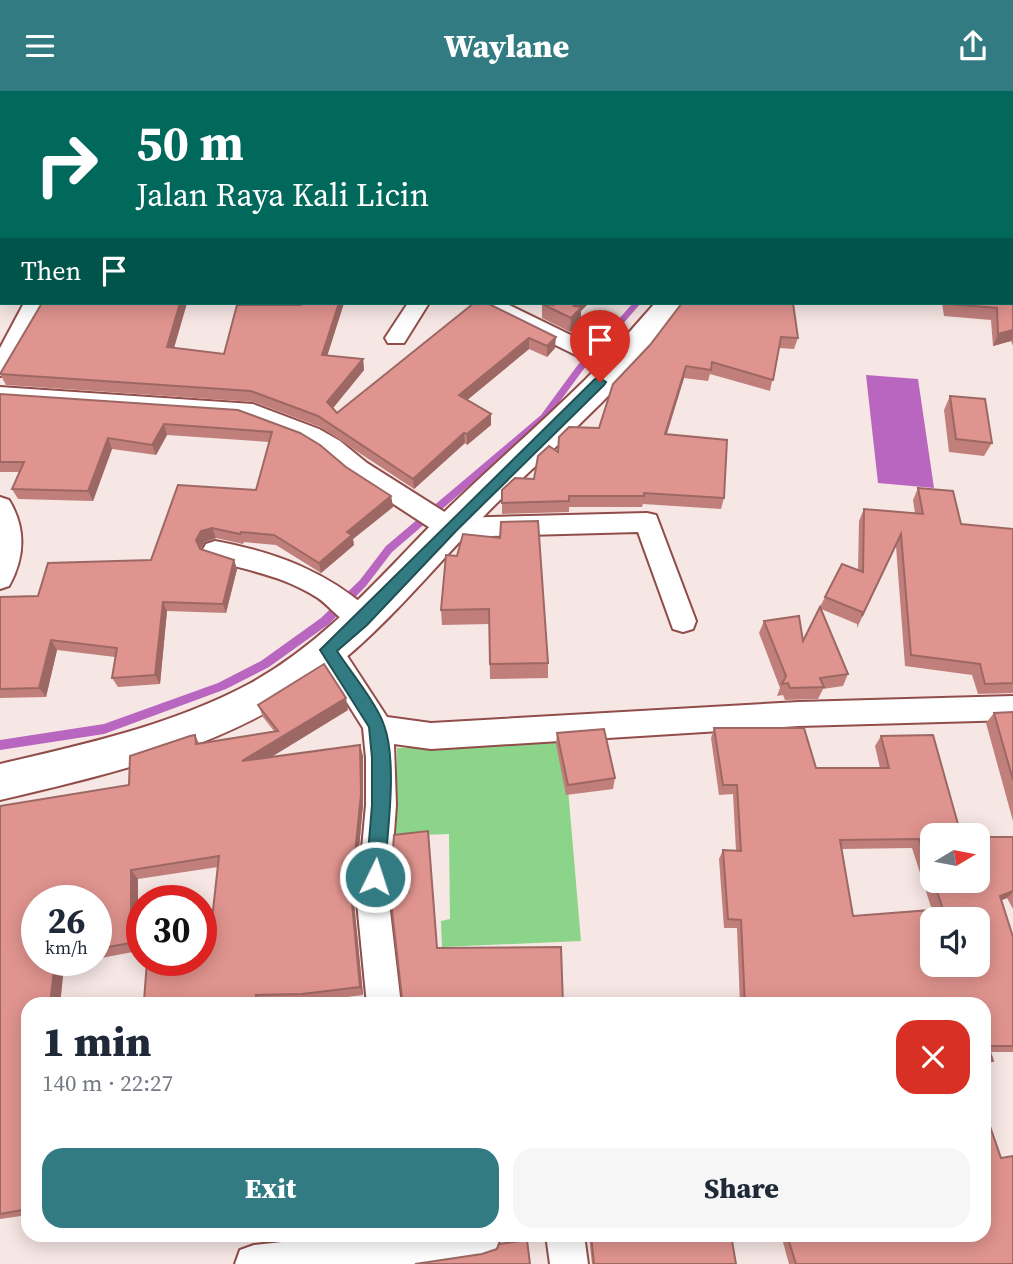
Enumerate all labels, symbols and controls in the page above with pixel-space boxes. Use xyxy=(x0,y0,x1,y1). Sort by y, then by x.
text: Waylane xyxy=(444,24,569,68)
icon: menu xyxy=(21,27,59,65)
icon: share xyxy=(954,27,992,65)
text: 50 m xyxy=(136,109,244,176)
icon: right xyxy=(21,119,112,210)
text: Jalan Raya Kali Licin xyxy=(136,173,429,217)
icon: arrive xyxy=(95,252,133,290)
text: Then xyxy=(21,253,81,289)
pin xyxy=(570,310,630,382)
icon: arrive xyxy=(581,321,619,359)
north arrow xyxy=(920,823,990,893)
map controls xyxy=(920,823,990,977)
position arrow xyxy=(338,840,412,914)
speed limit sign: 30 xyxy=(126,885,217,976)
text: 26 xyxy=(48,897,85,945)
button: sound xyxy=(920,907,990,977)
text: km/h xyxy=(45,935,88,960)
text: 1 min xyxy=(42,1012,152,1070)
button: close xyxy=(896,1020,970,1094)
text: 140 m · 22:27 xyxy=(42,1067,173,1099)
button: Exit xyxy=(42,1148,499,1228)
button: Share xyxy=(513,1148,970,1228)

